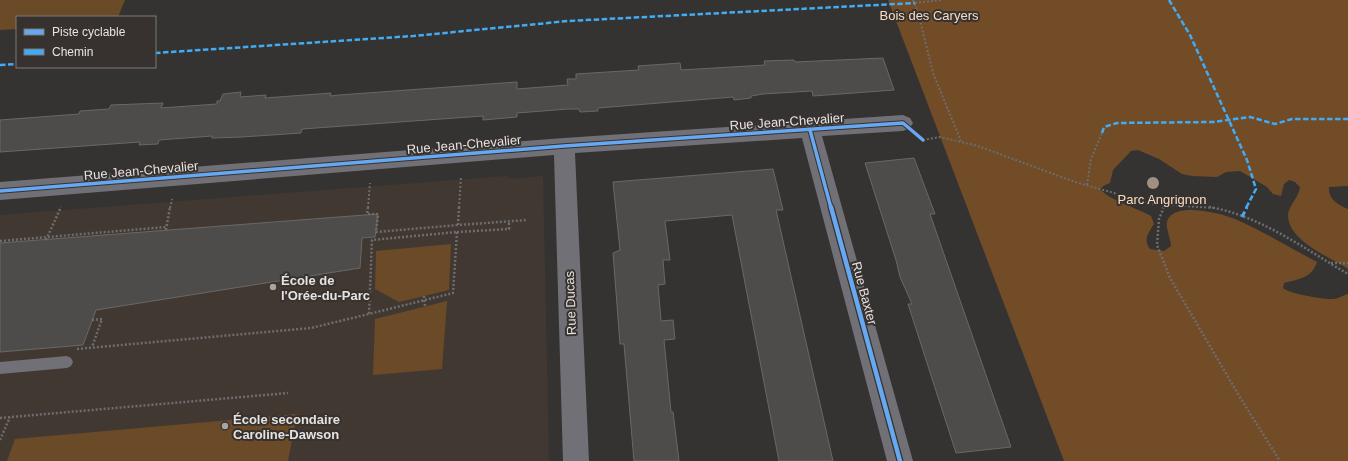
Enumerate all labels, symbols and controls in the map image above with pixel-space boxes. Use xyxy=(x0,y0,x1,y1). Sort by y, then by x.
park label: Bois des Caryers xyxy=(880,8,979,23)
legend xyxy=(16,16,156,68)
text: Piste cyclable xyxy=(52,25,126,39)
text: Chemin xyxy=(52,45,93,59)
street label: Rue Jean-Chevalier xyxy=(729,110,846,133)
street label: Rue Jean-Chevalier xyxy=(406,132,523,157)
street label: Rue Jean-Chevalier xyxy=(83,158,200,183)
park label: Parc Angrignon xyxy=(1118,192,1206,207)
street label: Rue Baxter xyxy=(849,260,880,327)
street label: Rue Ducas xyxy=(562,270,579,335)
place label: École de l'Orée-du-Parc xyxy=(281,273,370,303)
marker: École de l'Orée-du-Parc xyxy=(268,282,278,292)
place label: École secondaire Caroline-Dawson xyxy=(233,412,340,442)
marker: École secondaire Caroline-Dawson xyxy=(220,421,230,431)

